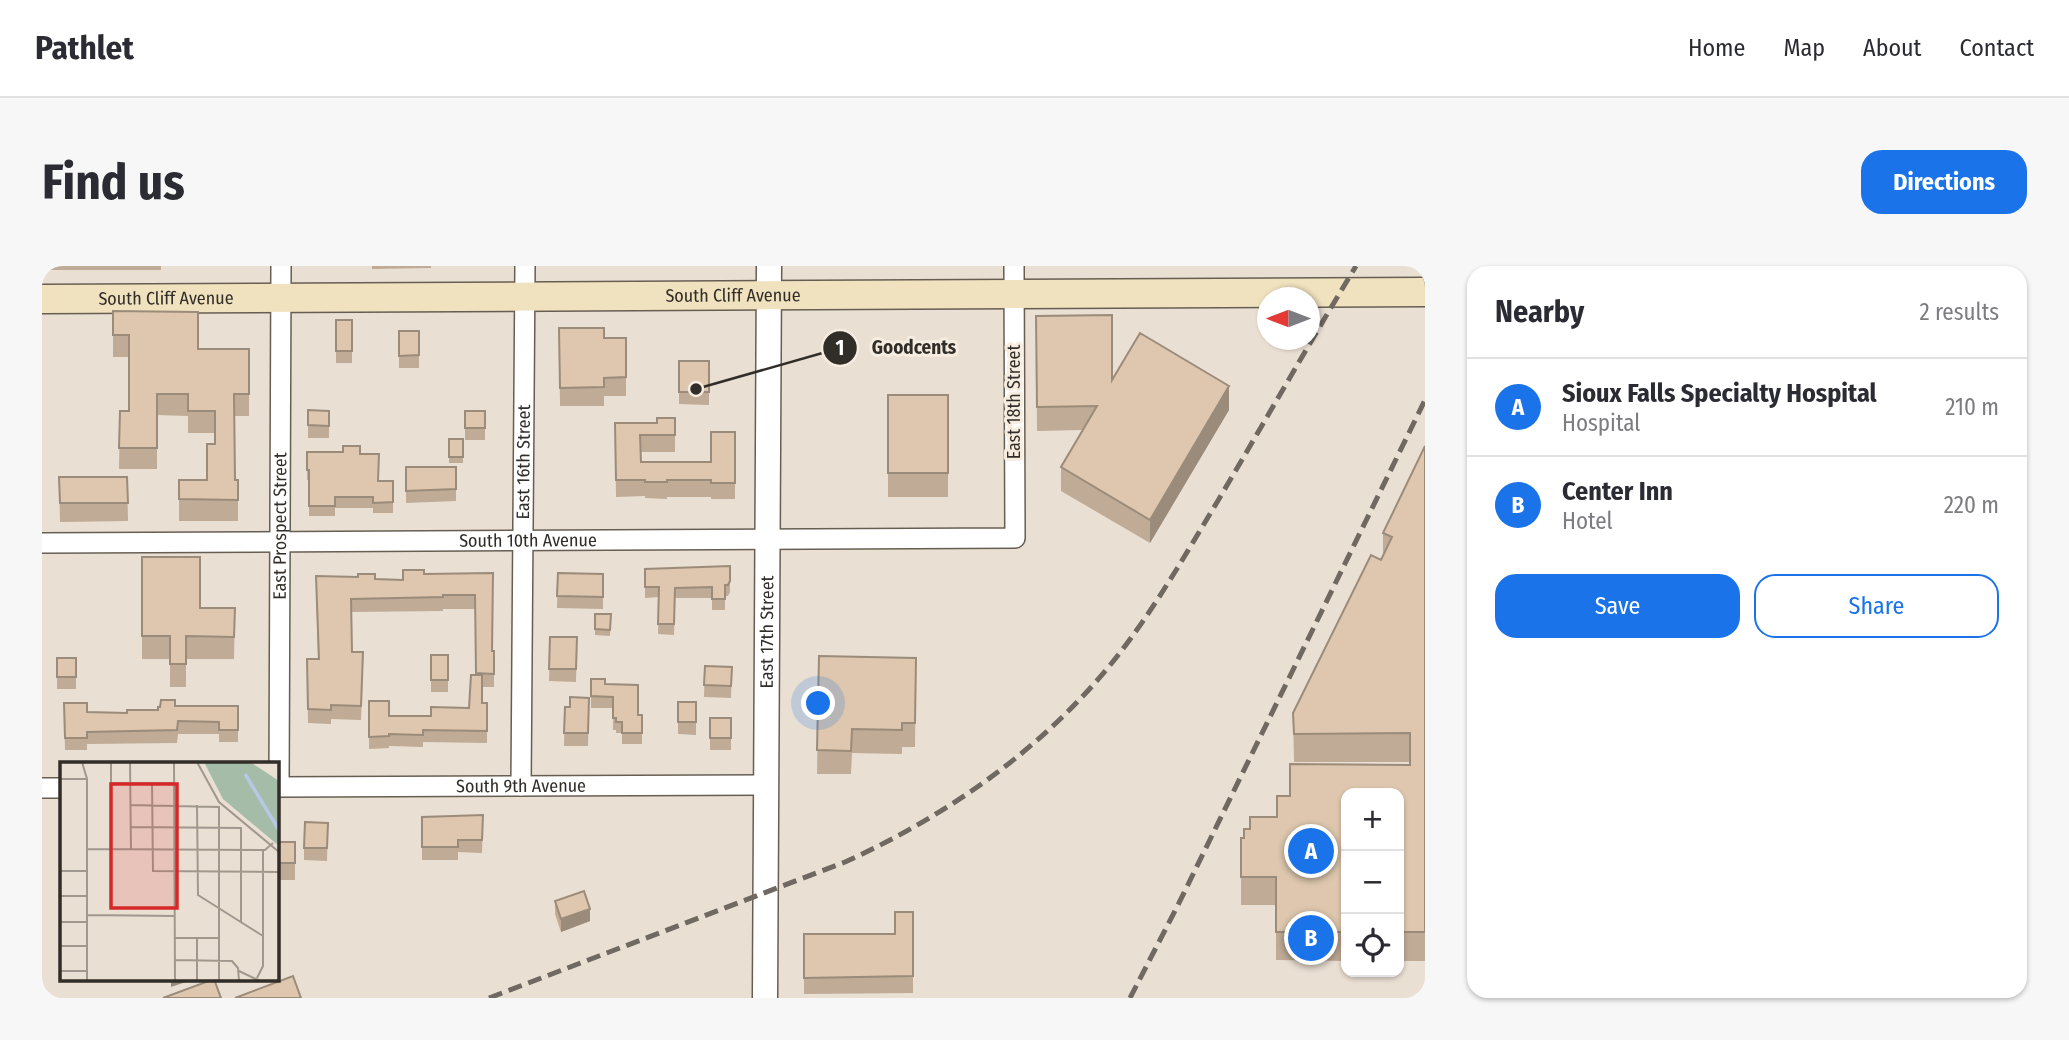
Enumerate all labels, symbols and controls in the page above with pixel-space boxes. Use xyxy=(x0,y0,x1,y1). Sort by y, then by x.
text: Pathlet xyxy=(35,28,134,68)
text: Home xyxy=(1688,34,1745,62)
text: Map xyxy=(1783,34,1825,62)
text: About xyxy=(1863,34,1921,62)
text: Contact xyxy=(1959,34,2034,62)
button: Directions xyxy=(1861,150,2027,214)
text: Find us xyxy=(42,153,185,212)
street label: South Cliff Avenue xyxy=(665,284,801,307)
street label: South Cliff Avenue xyxy=(98,287,234,310)
north arrow xyxy=(1257,287,1320,350)
text: Nearby xyxy=(1495,294,1584,330)
text: 2 results xyxy=(1919,298,1999,326)
callout: Goodcents xyxy=(822,328,970,368)
text: 1 xyxy=(836,335,844,361)
text: Goodcents xyxy=(872,336,957,359)
street label: East 18th Street xyxy=(1003,345,1025,459)
text: Sioux Falls Specialty Hospital xyxy=(1562,378,1877,409)
text: A xyxy=(1512,393,1524,421)
text: 210 m xyxy=(1945,393,1999,421)
street label: East 16th Street xyxy=(512,404,535,519)
text: Hospital xyxy=(1562,409,1640,437)
street label: East Prospect Street xyxy=(269,452,291,600)
text: Center Inn xyxy=(1562,476,1673,507)
text: B xyxy=(1512,491,1524,519)
text: 220 m xyxy=(1944,491,1999,519)
text: Hotel xyxy=(1562,507,1613,535)
street label: South 10th Avenue xyxy=(459,529,597,552)
button: Save xyxy=(1495,574,1740,638)
button: Share xyxy=(1754,574,1999,638)
street label: East 17th Street xyxy=(756,575,778,689)
your location xyxy=(801,686,835,720)
inset map xyxy=(60,762,278,981)
street label: South 9th Avenue xyxy=(456,775,586,797)
map controls xyxy=(1341,788,1404,977)
button: + xyxy=(1341,788,1404,851)
pin: A xyxy=(1288,825,1334,877)
button: − xyxy=(1341,851,1404,914)
pin: B xyxy=(1288,912,1334,964)
button: locate xyxy=(1341,914,1404,977)

